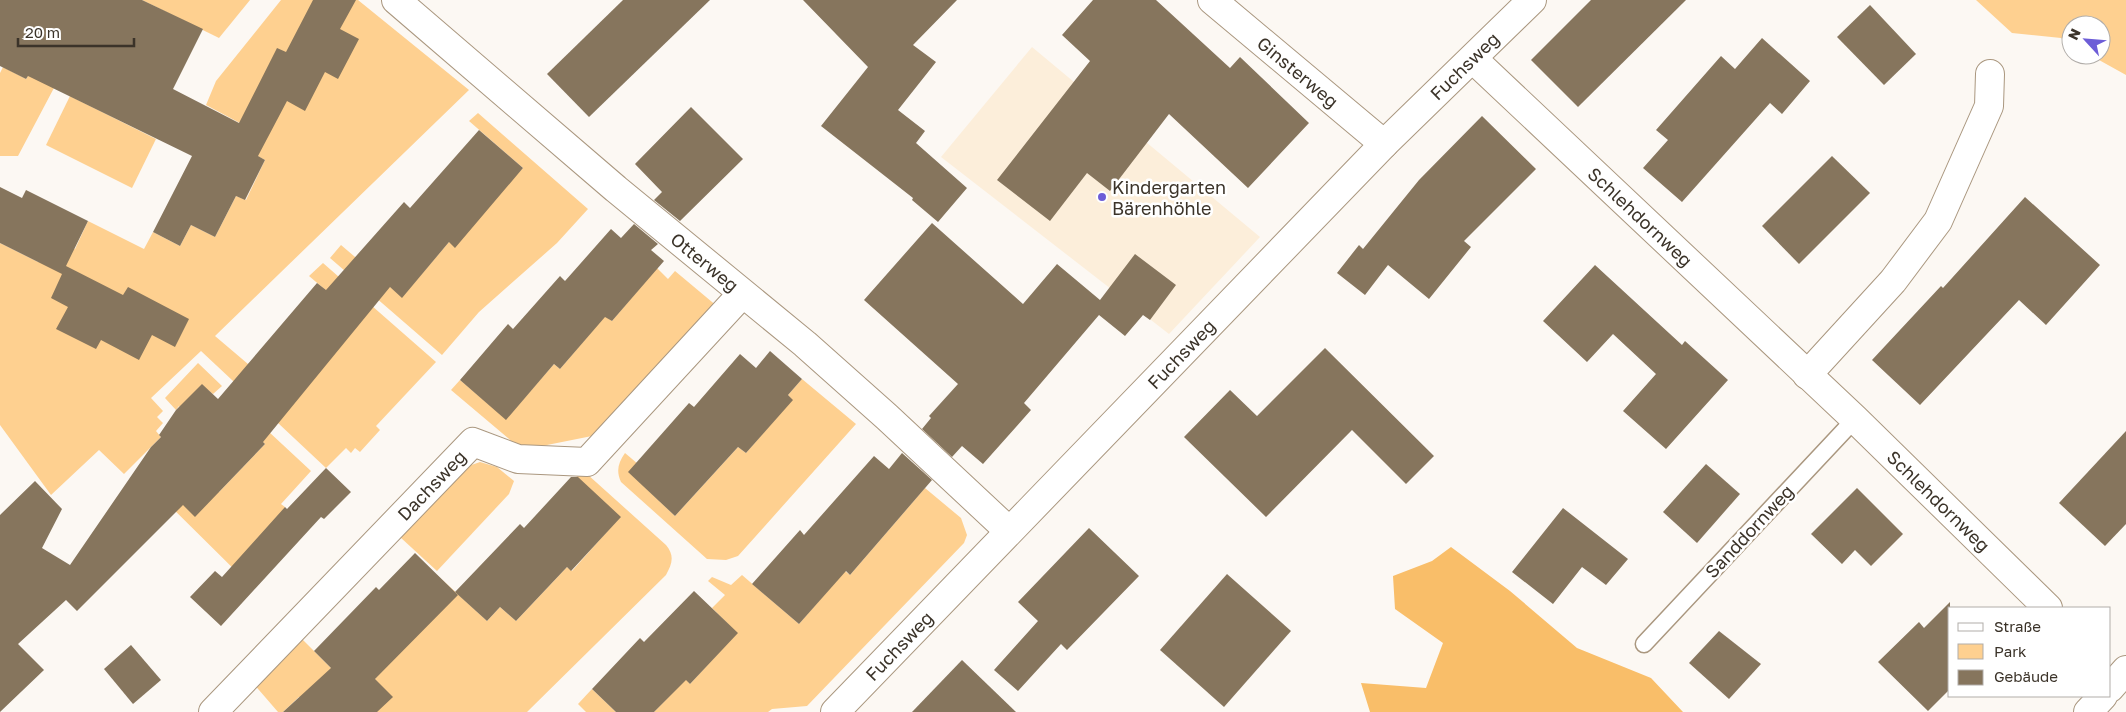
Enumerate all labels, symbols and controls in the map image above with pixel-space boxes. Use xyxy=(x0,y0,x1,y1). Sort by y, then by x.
scale bar xyxy=(18,15,134,47)
north arrow xyxy=(2061,15,2111,65)
text: 20 m xyxy=(25,23,60,41)
text: N xyxy=(2064,26,2084,43)
street label: Fuchsweg xyxy=(1425,27,1504,104)
street label: Ginsterweg xyxy=(1253,32,1343,112)
street label: Schlehdornweg xyxy=(1584,162,1697,271)
place label: Kindergarten Bärenhöhle xyxy=(1112,176,1226,219)
marker: Kindergarten Bärenhöhle xyxy=(1096,191,1108,203)
street label: Otterweg xyxy=(666,228,743,296)
street label: Fuchsweg xyxy=(1143,315,1220,393)
street label: Dachsweg xyxy=(393,445,470,525)
street label: Schlehdornweg xyxy=(1883,446,1995,556)
street label: Sanddornweg xyxy=(1700,480,1798,582)
street label: Fuchsweg xyxy=(860,607,937,685)
legend xyxy=(1948,607,2111,697)
text: Straße xyxy=(1994,617,2041,635)
text: Park xyxy=(1994,642,2027,660)
text: Gebäude xyxy=(1994,667,2058,685)

